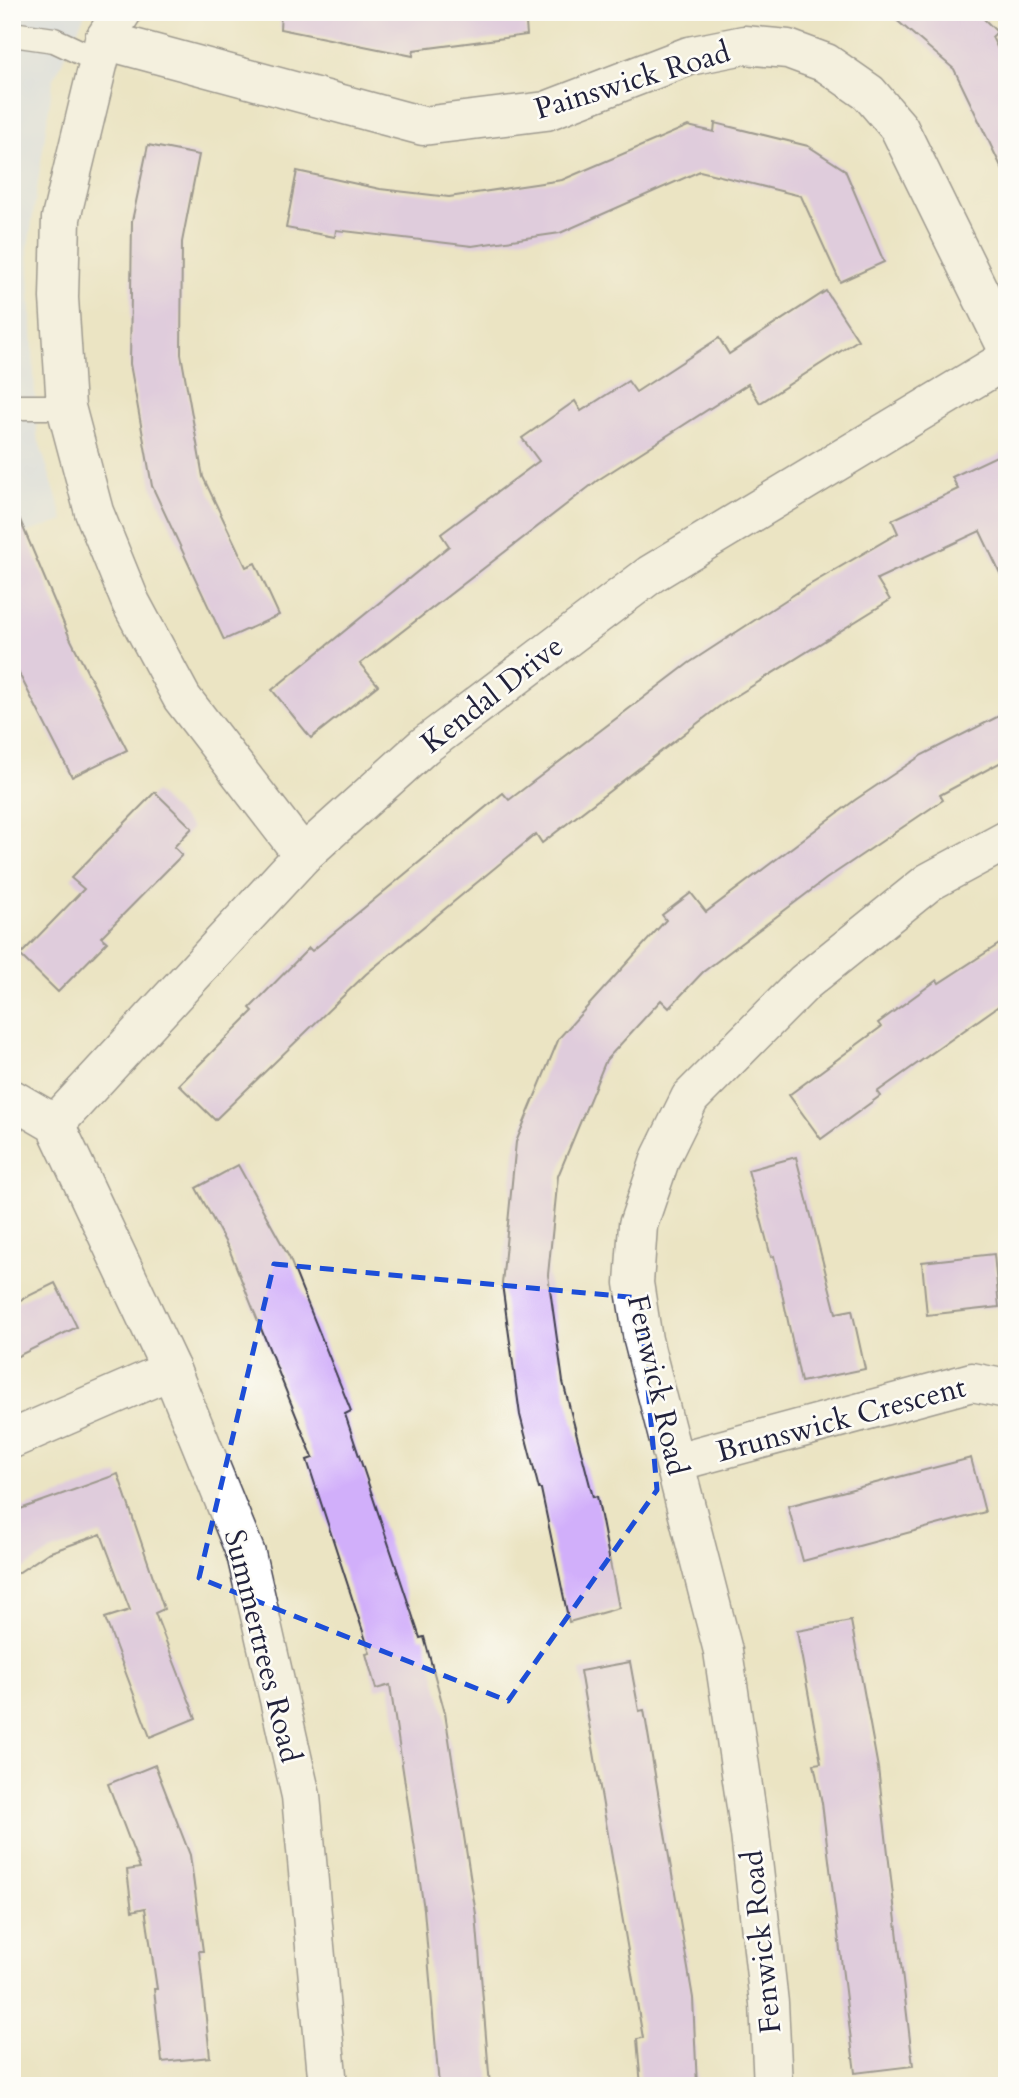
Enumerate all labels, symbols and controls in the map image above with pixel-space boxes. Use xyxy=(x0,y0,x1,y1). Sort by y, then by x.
street label: Painswick Road xyxy=(529,31,735,130)
street label: Kendal Drive xyxy=(413,626,572,763)
street label: Fenwick Road xyxy=(617,1291,698,1479)
street label: Brunswick Crescent xyxy=(712,1366,971,1472)
street label: Summertrees Road xyxy=(214,1525,311,1767)
street label: Fenwick Road xyxy=(731,1848,792,2036)

